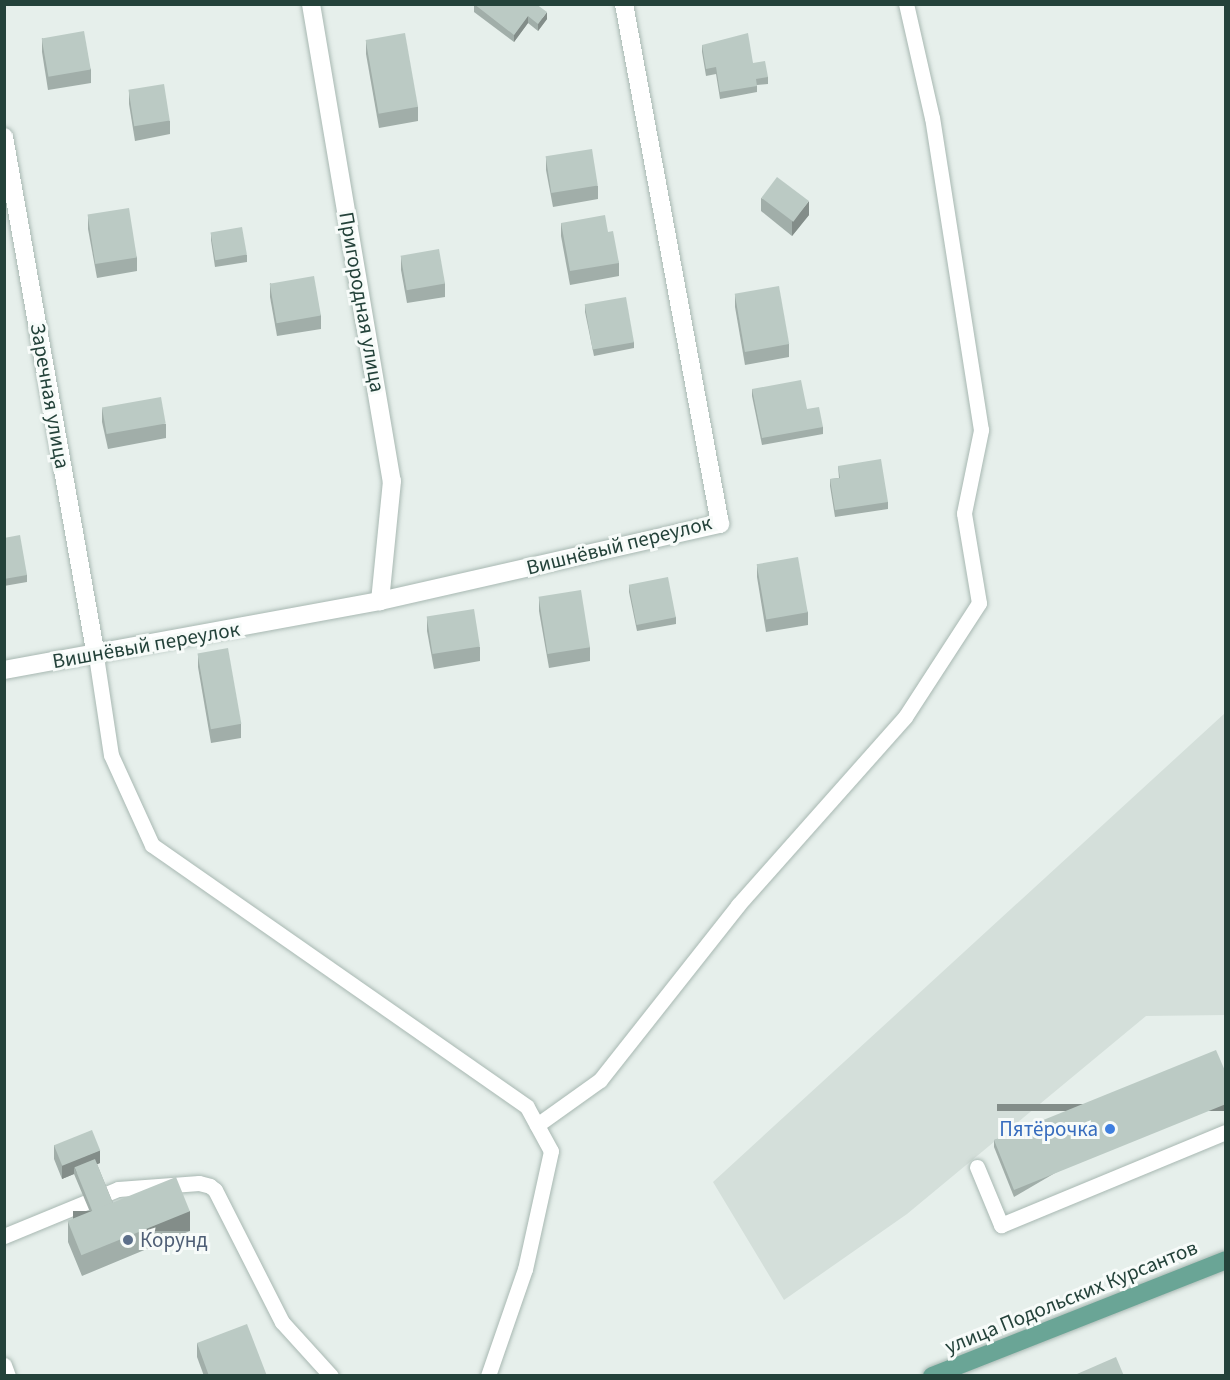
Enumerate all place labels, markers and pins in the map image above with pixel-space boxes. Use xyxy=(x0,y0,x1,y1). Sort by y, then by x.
place label: Пятёрочка xyxy=(999,1116,1098,1142)
marker: Пятёрочка xyxy=(1103,1122,1117,1136)
place label: Корунд xyxy=(140,1227,208,1253)
marker: Корунд xyxy=(121,1233,135,1247)

